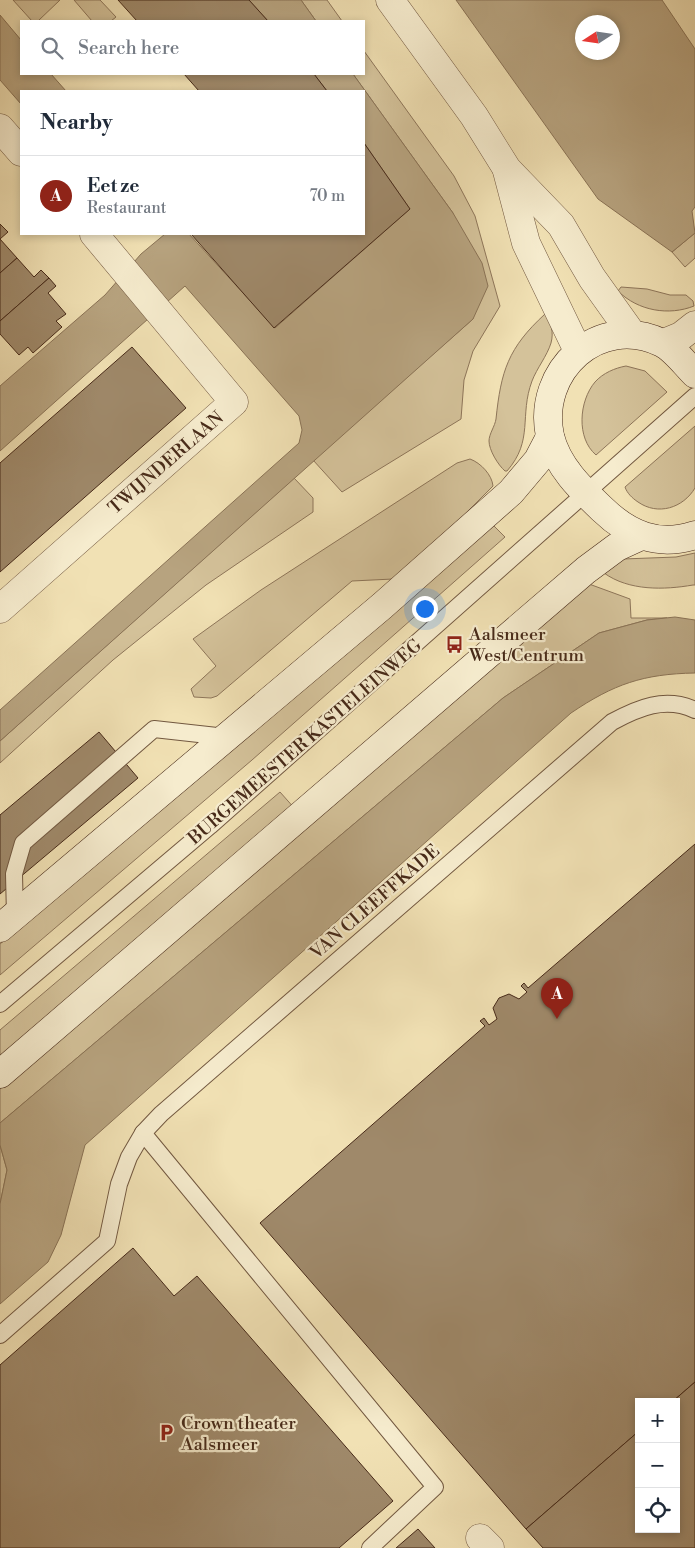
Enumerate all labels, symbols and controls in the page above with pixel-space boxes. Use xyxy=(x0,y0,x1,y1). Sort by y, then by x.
north arrow xyxy=(575,15,620,60)
search box xyxy=(20,20,365,75)
icon: search xyxy=(38,34,66,62)
text: Search here xyxy=(78,36,179,60)
text: Nearby xyxy=(40,110,113,136)
text: Eet ze xyxy=(87,174,139,198)
text: A xyxy=(50,186,62,206)
text: 70 m xyxy=(309,186,345,206)
text: Restaurant xyxy=(87,198,166,218)
street label: TWIJNDERLAAN xyxy=(104,406,229,519)
your location xyxy=(412,596,438,622)
place label: Aalsmeer West/Centrum xyxy=(468,623,584,667)
street label: BURGEMEESTER KASTELEINWEG xyxy=(183,634,427,850)
bus stop icon: Aalsmeer West/Centrum xyxy=(445,634,465,654)
street label: VAN CLEEFFKADE xyxy=(305,839,445,965)
pin: A xyxy=(541,978,573,1019)
map controls xyxy=(635,1398,680,1533)
button: + xyxy=(635,1398,680,1443)
place label: Crown theater Aalsmeer xyxy=(180,1412,296,1456)
parking icon: Crown theater Aalsmeer xyxy=(157,1423,177,1443)
button: − xyxy=(635,1443,680,1488)
button: locate xyxy=(635,1488,680,1533)

